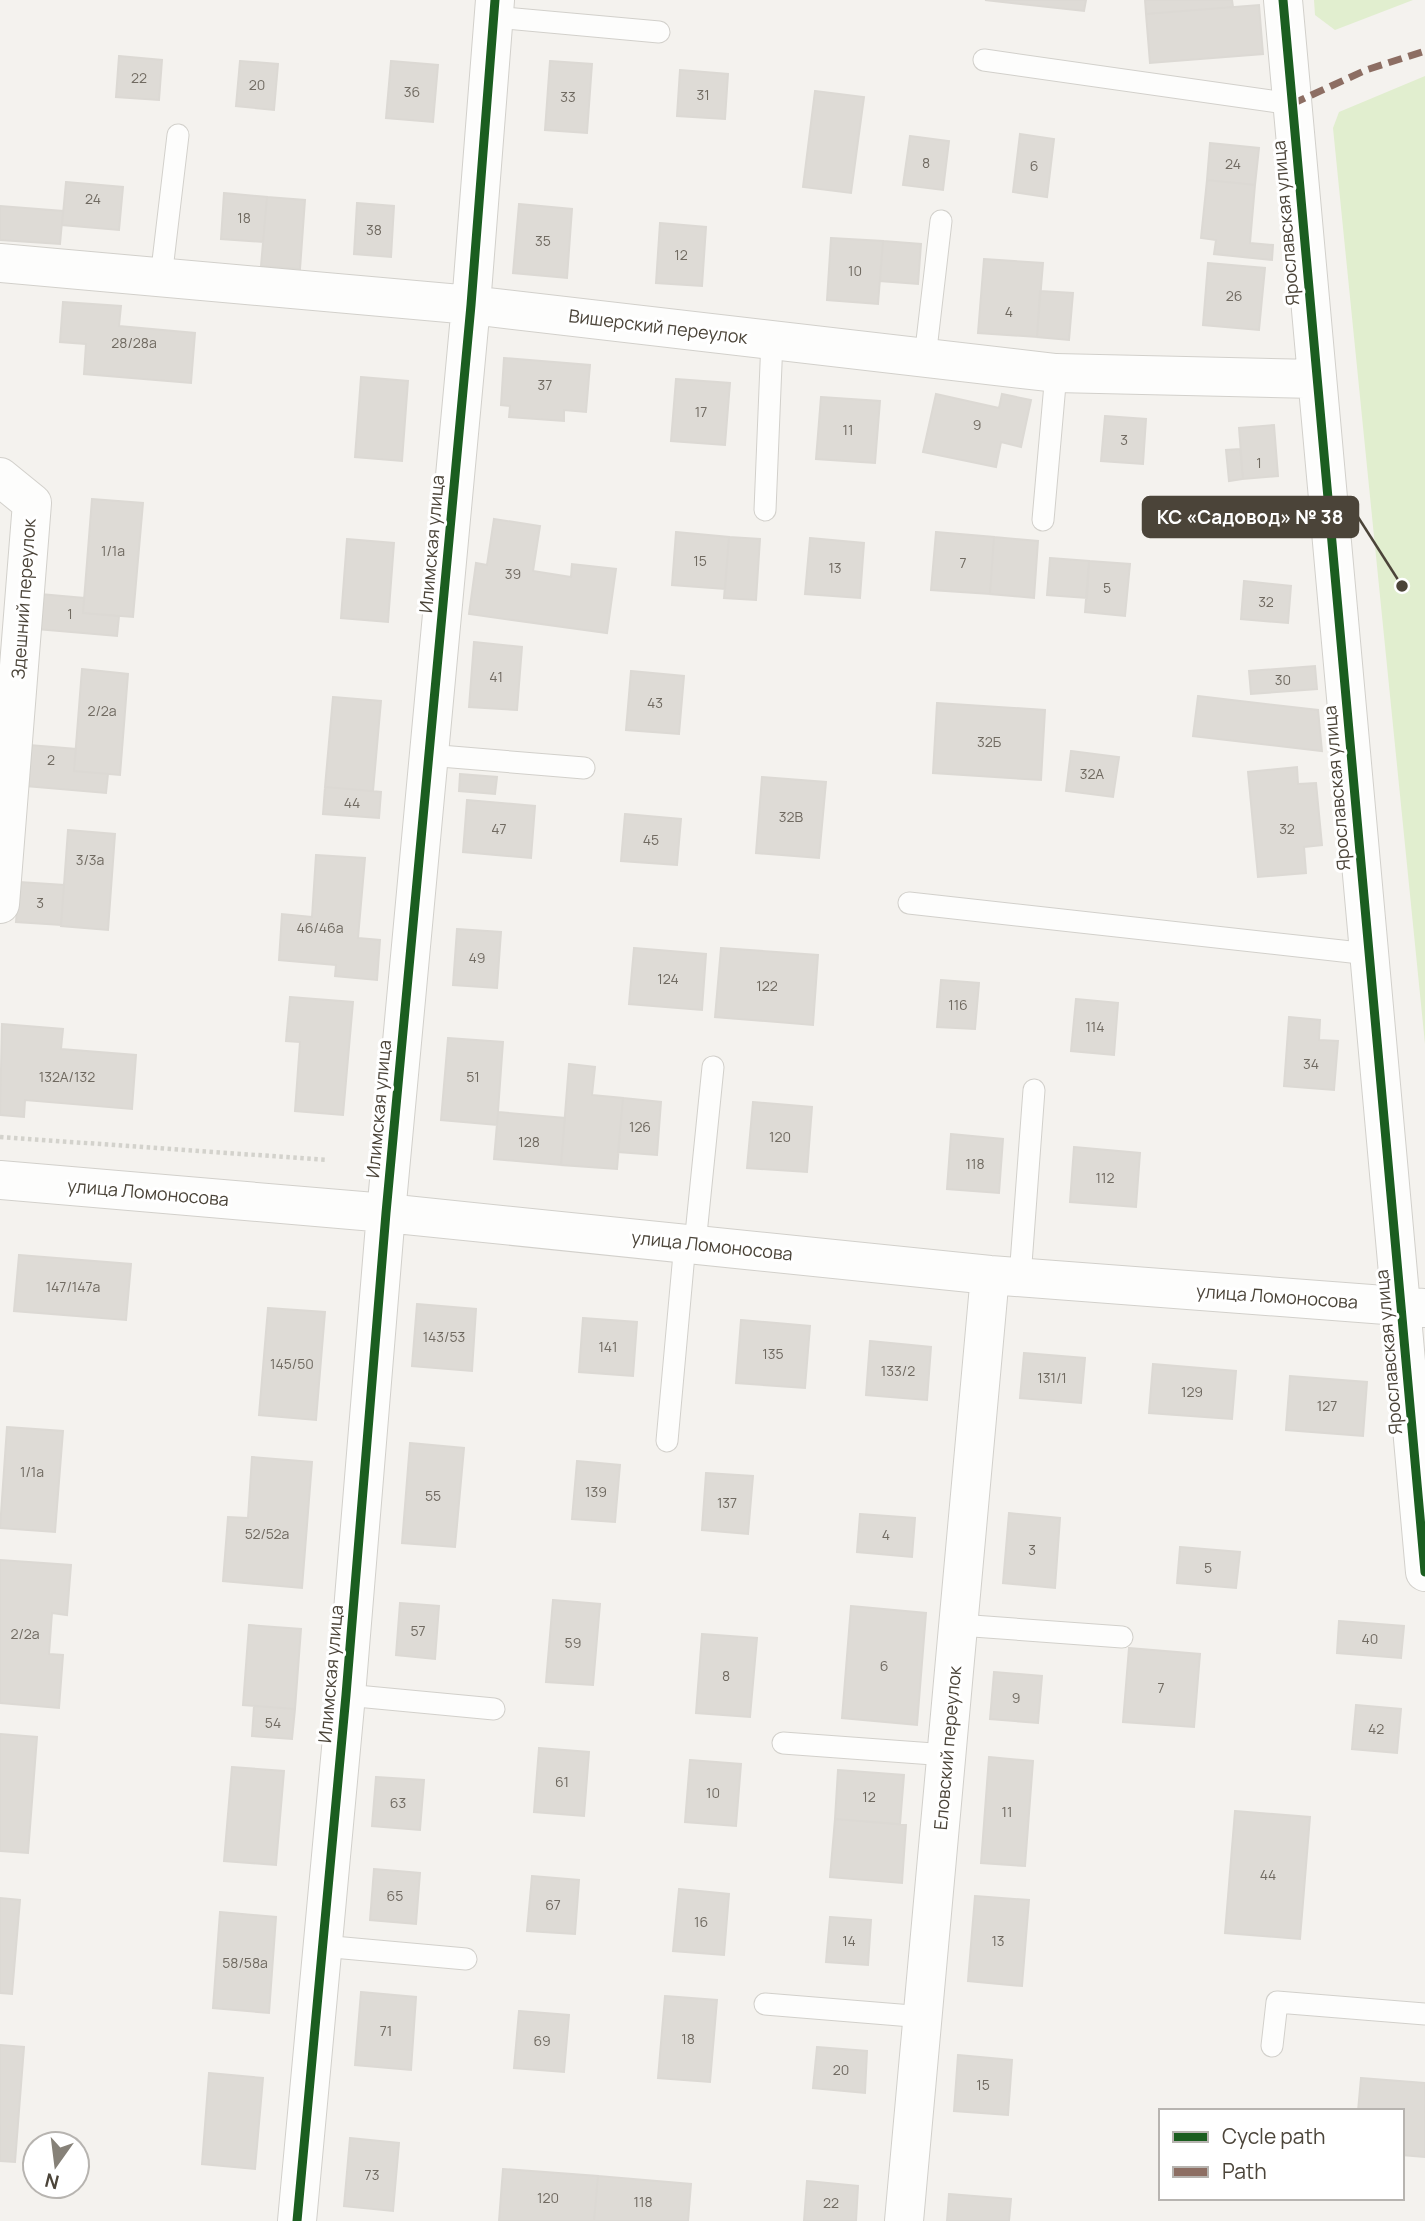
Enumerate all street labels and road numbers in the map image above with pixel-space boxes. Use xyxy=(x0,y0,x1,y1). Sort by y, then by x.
street label: Ярославская улица xyxy=(1266,140,1304,307)
street label: Вишерский переулок xyxy=(567,303,750,349)
street label: Илимская улица xyxy=(413,474,449,614)
street label: Здешний переулок xyxy=(5,517,41,680)
street label: Ярославская улица xyxy=(1317,705,1355,872)
street label: Илимская улица xyxy=(360,1039,396,1179)
street label: улица Ломоносова xyxy=(66,1173,230,1211)
street label: улица Ломоносова xyxy=(630,1225,794,1265)
street label: Ярославская улица xyxy=(1369,1269,1407,1436)
street label: улица Ломоносова xyxy=(1195,1278,1359,1314)
street label: Илимская улица xyxy=(312,1604,348,1744)
street label: Еловский переулок xyxy=(928,1664,966,1831)

